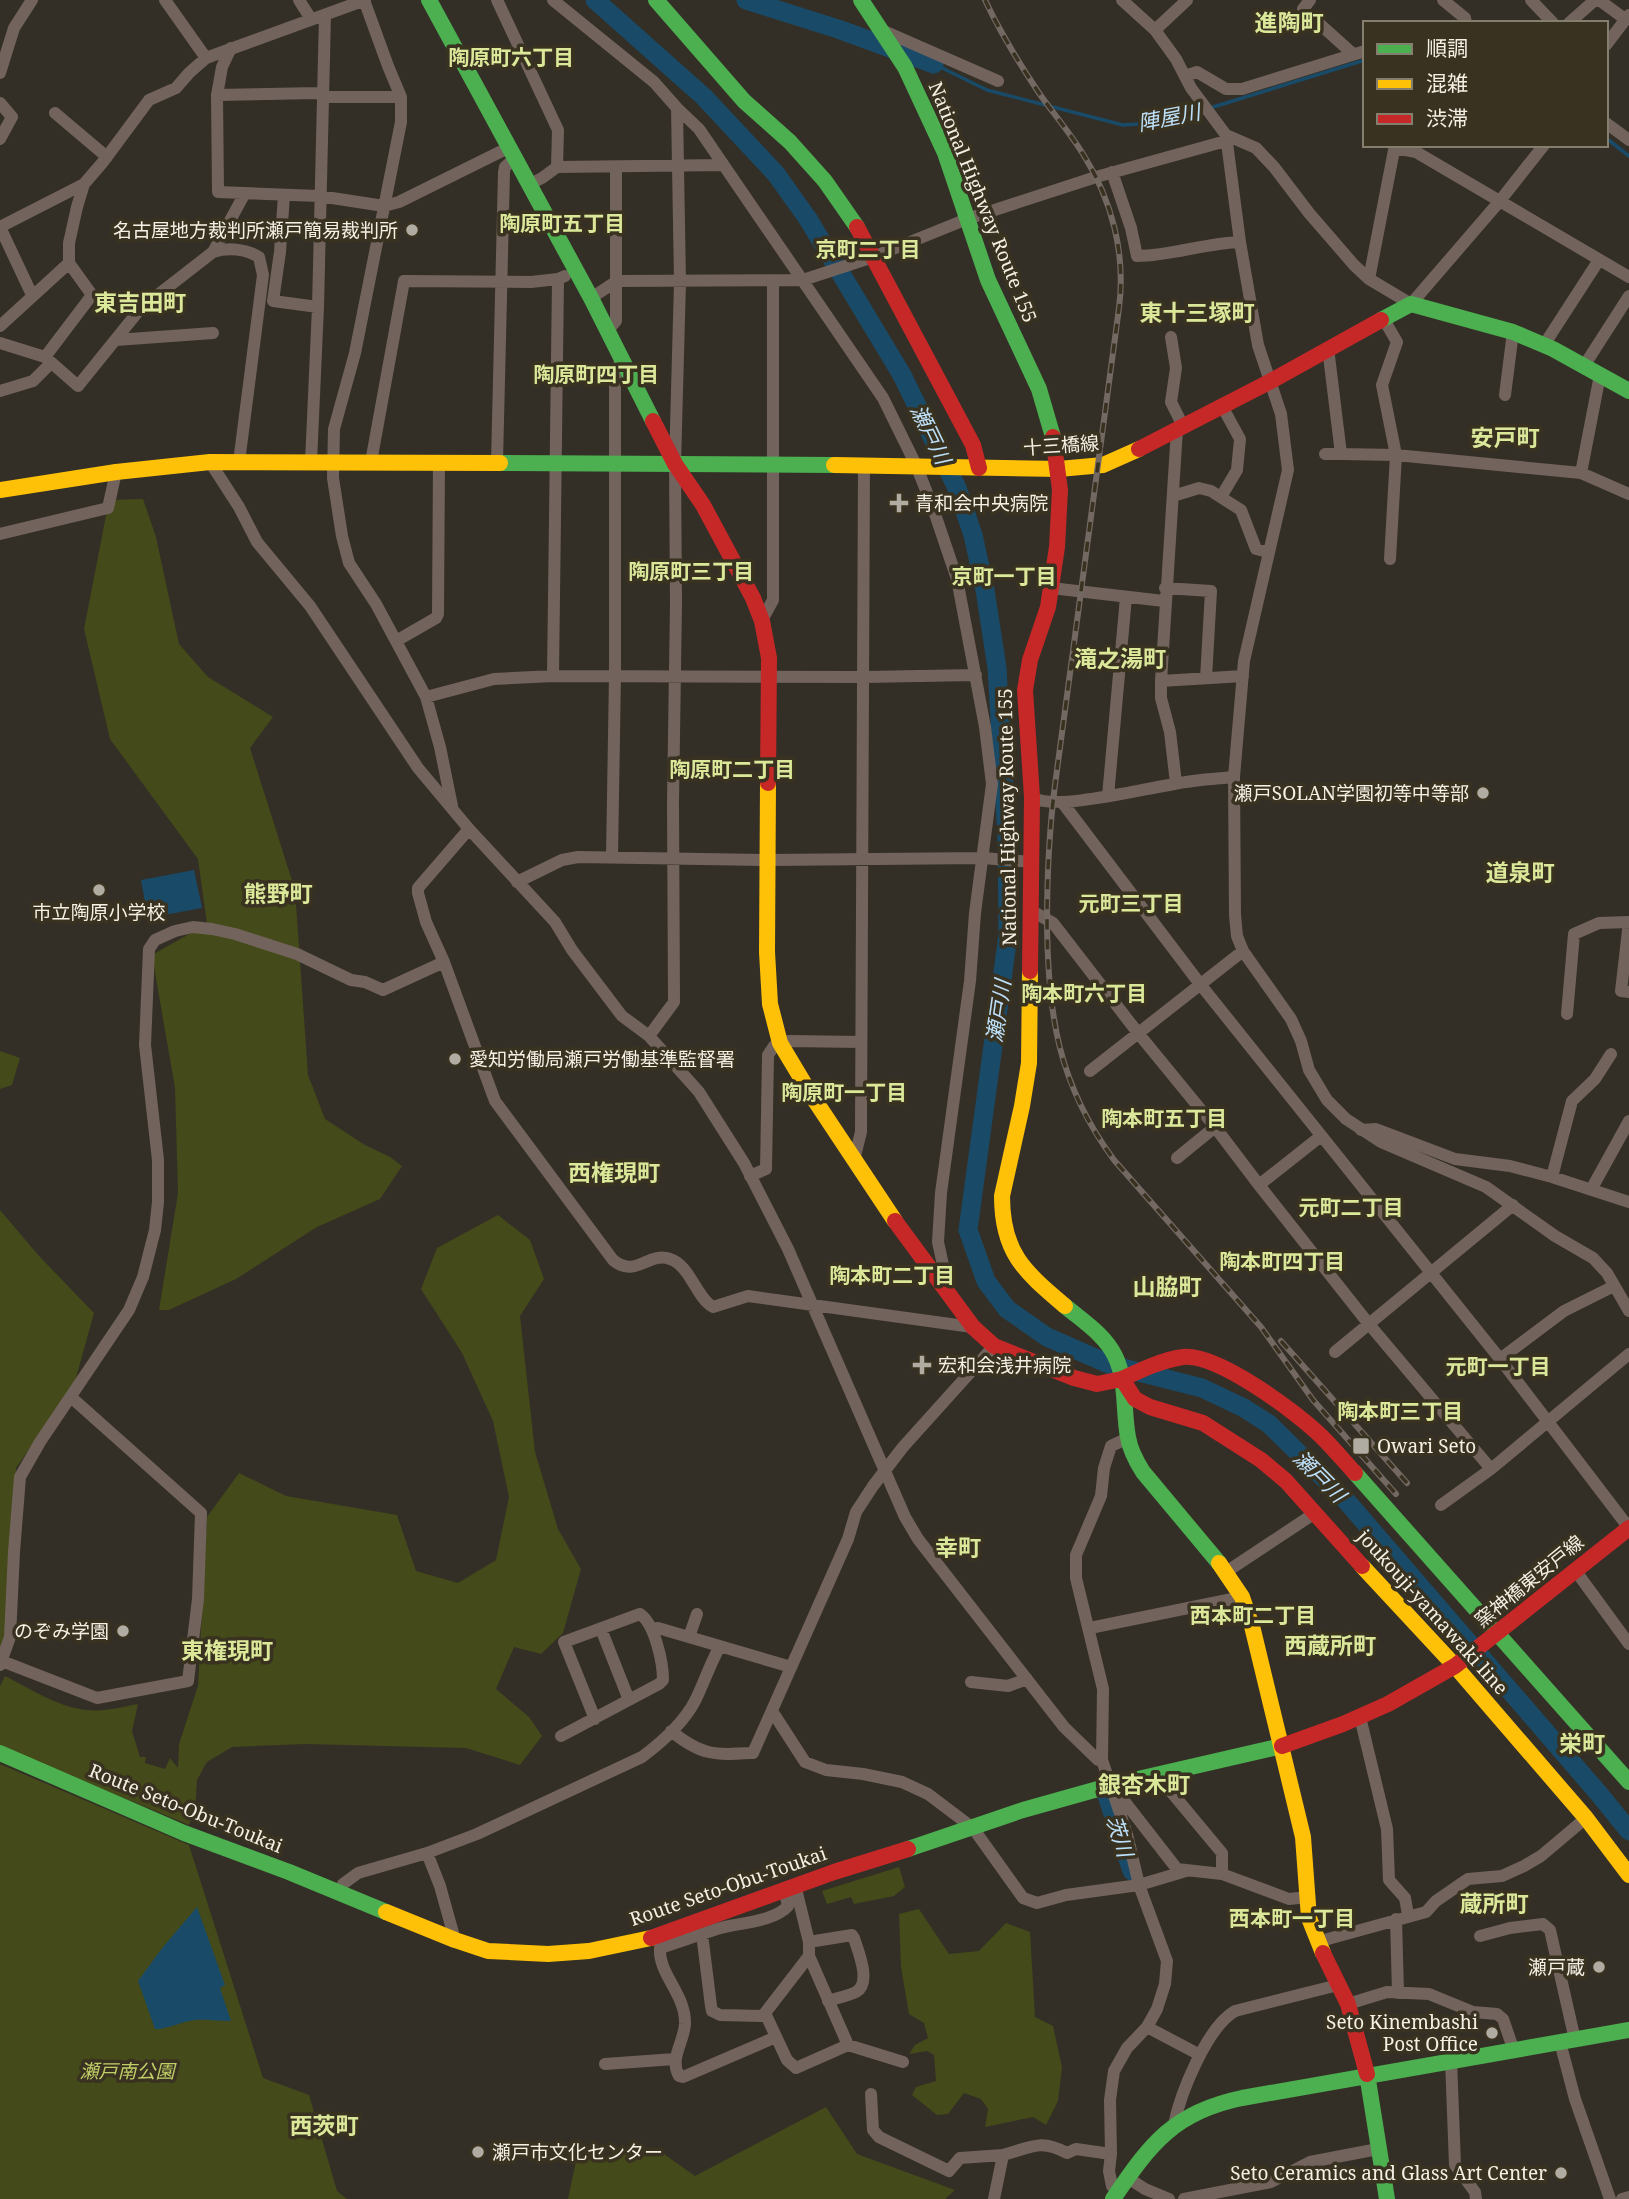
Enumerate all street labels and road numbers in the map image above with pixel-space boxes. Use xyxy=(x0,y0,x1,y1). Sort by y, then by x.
street label: National Highway Route 155 xyxy=(923,78,1043,326)
street label: 十三橋線 xyxy=(1022,429,1100,461)
street label: National Highway Route 155 xyxy=(992,688,1022,946)
street label: joukouji-yamawaki line xyxy=(1351,1523,1514,1700)
street label: 窯神橋東安戸線 xyxy=(1469,1529,1589,1633)
street label: Route Seto-Obu-Toukai xyxy=(85,1757,287,1859)
street label: Route Seto-Obu-Toukai xyxy=(626,1840,830,1932)

